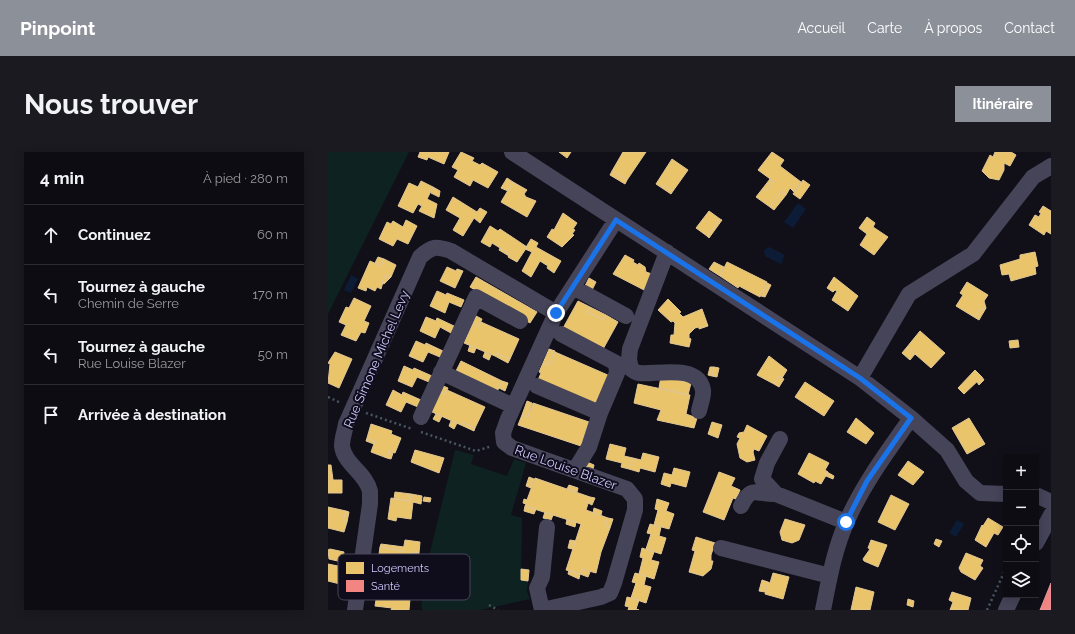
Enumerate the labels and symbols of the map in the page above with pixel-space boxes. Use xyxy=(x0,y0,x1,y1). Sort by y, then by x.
street label: Rue Simone Michel Levy xyxy=(341,288,412,430)
route end xyxy=(547,304,565,322)
street label: Rue Louise Blazer xyxy=(513,442,619,493)
route start xyxy=(837,513,855,531)
legend xyxy=(338,554,470,600)
text: Logements xyxy=(371,562,429,575)
text: Santé xyxy=(371,580,401,593)

